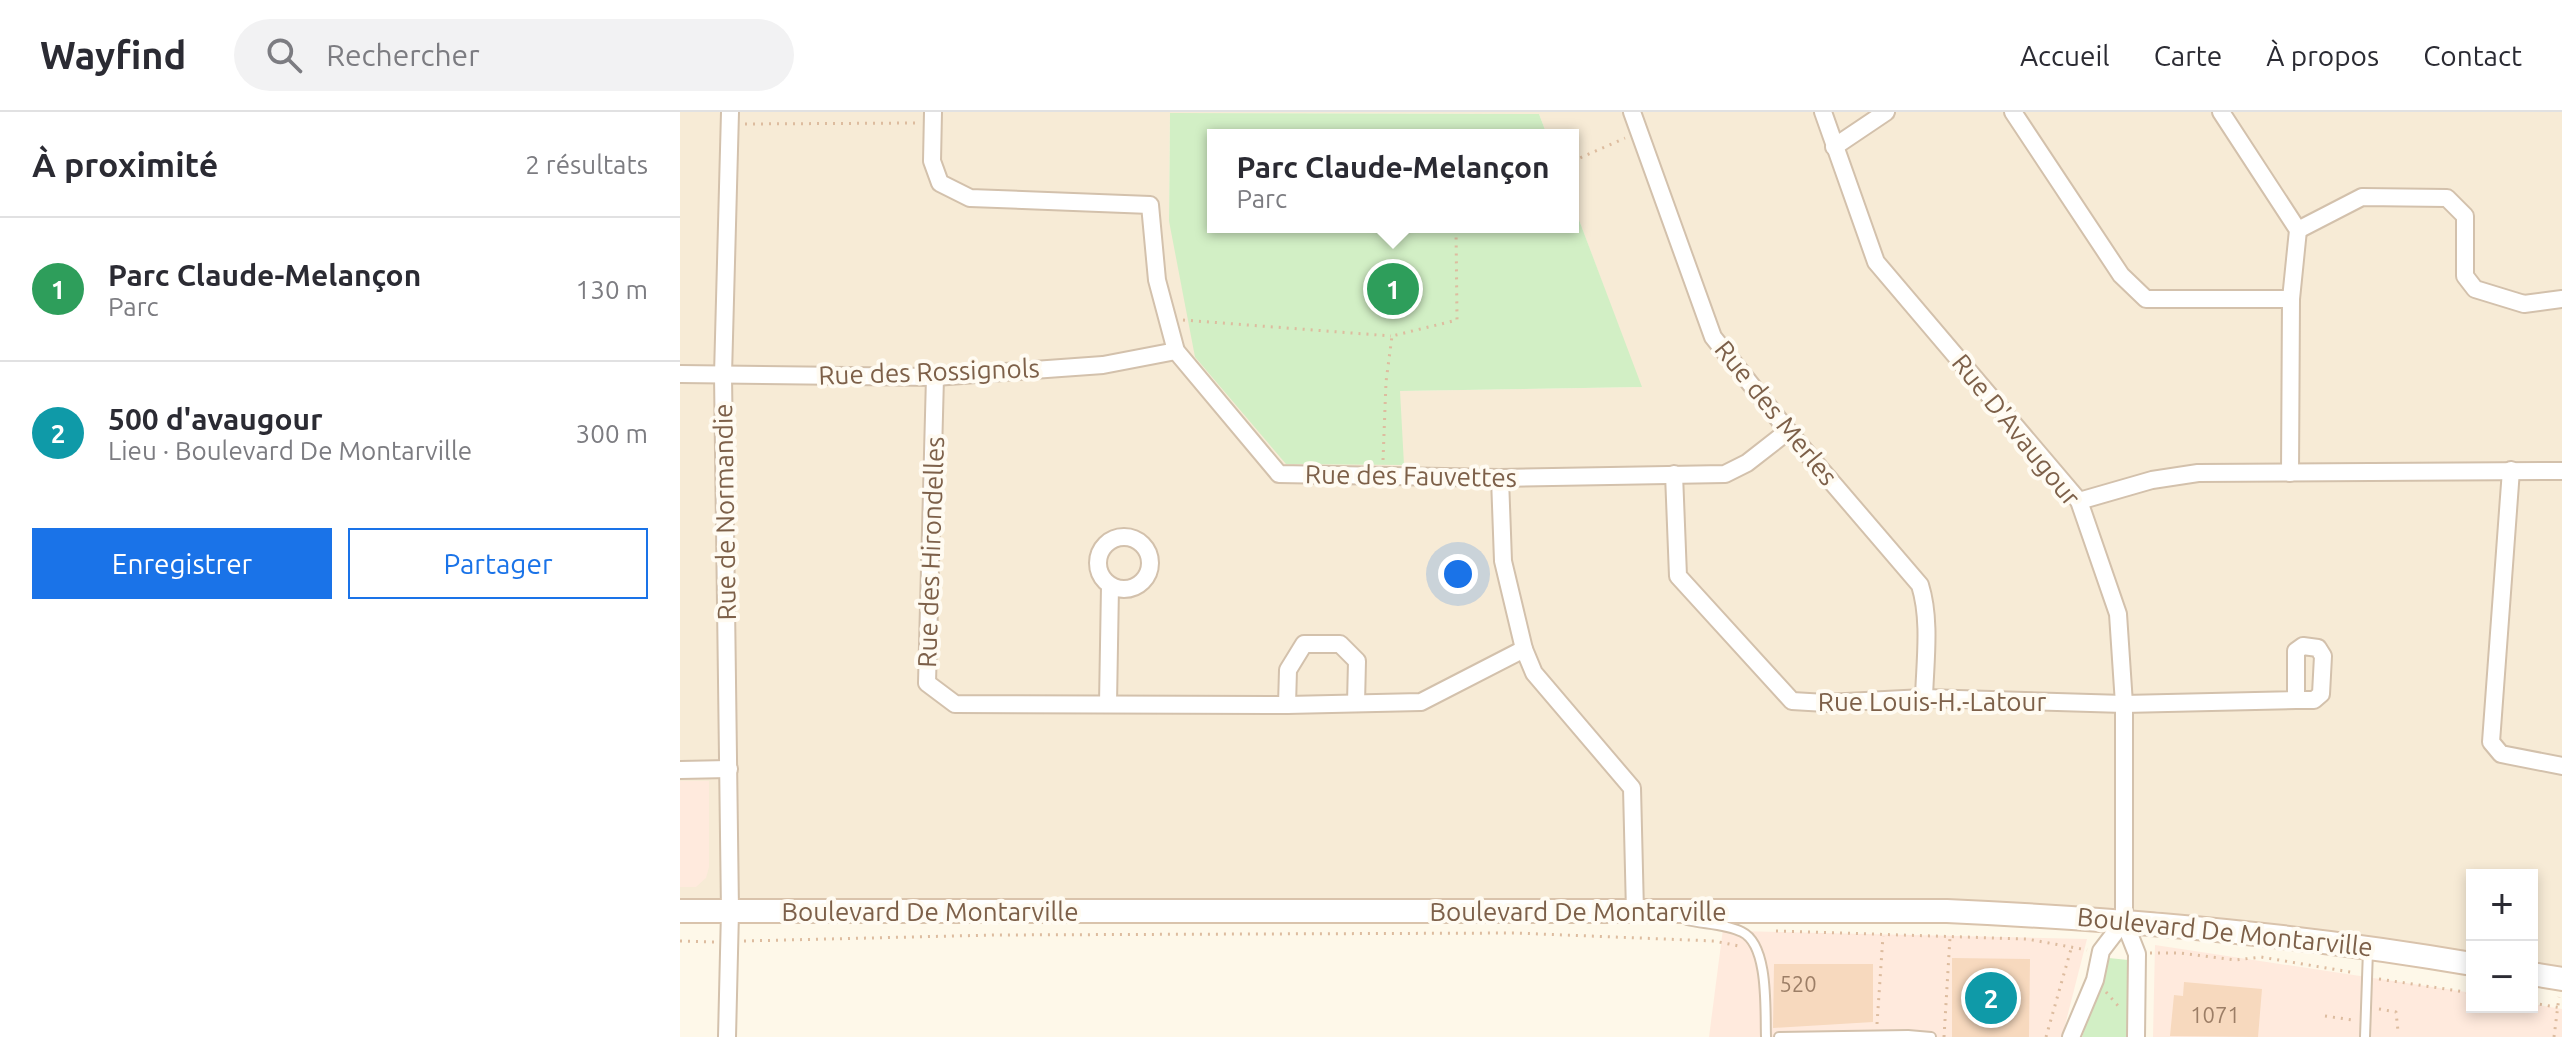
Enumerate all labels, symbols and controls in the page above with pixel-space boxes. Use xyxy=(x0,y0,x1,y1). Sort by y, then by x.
search box xyxy=(234,19,794,91)
icon: search xyxy=(262,33,306,77)
text: Wayfind xyxy=(40,34,186,76)
text: Rechercher xyxy=(326,38,480,72)
text: Accueil xyxy=(2020,40,2110,71)
text: Carte xyxy=(2154,40,2222,71)
text: À propos xyxy=(2266,40,2379,71)
text: Contact xyxy=(2423,40,2522,71)
popup xyxy=(1207,129,1579,233)
text: À proximité xyxy=(32,145,218,183)
text: 2 résultats xyxy=(525,150,648,179)
text: Parc Claude-Melançon xyxy=(1236,150,1550,184)
text: Parc xyxy=(1236,184,1287,213)
text: Parc Claude-Melançon xyxy=(108,258,421,292)
pin: 1 xyxy=(1367,259,1419,319)
text: 1 xyxy=(51,275,65,304)
text: 130 m xyxy=(576,275,648,304)
text: Parc xyxy=(108,292,159,321)
street label: Rue des Merles xyxy=(1709,335,1843,491)
street label: Rue D'Avaugour xyxy=(1947,348,2086,511)
street label: Rue des Rossignols xyxy=(818,353,1040,390)
text: 500 d'avaugour xyxy=(108,402,322,436)
street label: Rue de Normandie xyxy=(708,403,741,621)
text: 2 xyxy=(51,419,65,448)
text: 300 m xyxy=(576,419,648,448)
text: Lieu · Boulevard De Montarville xyxy=(108,436,472,465)
street label: Rue des Hirondelles xyxy=(912,436,949,668)
street label: Rue des Fauvettes xyxy=(1305,459,1517,492)
button: Enregistrer xyxy=(32,528,332,599)
button: Partager xyxy=(348,528,648,599)
your location xyxy=(1438,554,1478,594)
street label: Rue Louis-H.-Latour xyxy=(1818,687,2046,716)
map controls xyxy=(2466,869,2538,1013)
button: + xyxy=(2466,869,2538,941)
street label: Boulevard De Montarville xyxy=(782,897,1079,926)
street label: Boulevard De Montarville xyxy=(1430,897,1727,926)
street label: Boulevard De Montarville xyxy=(2076,902,2374,961)
button: − xyxy=(2466,941,2538,1013)
pin: 2 xyxy=(1965,968,2017,1028)
house number: 520 xyxy=(1779,971,1817,996)
house number: 1071 xyxy=(2190,1002,2240,1027)

